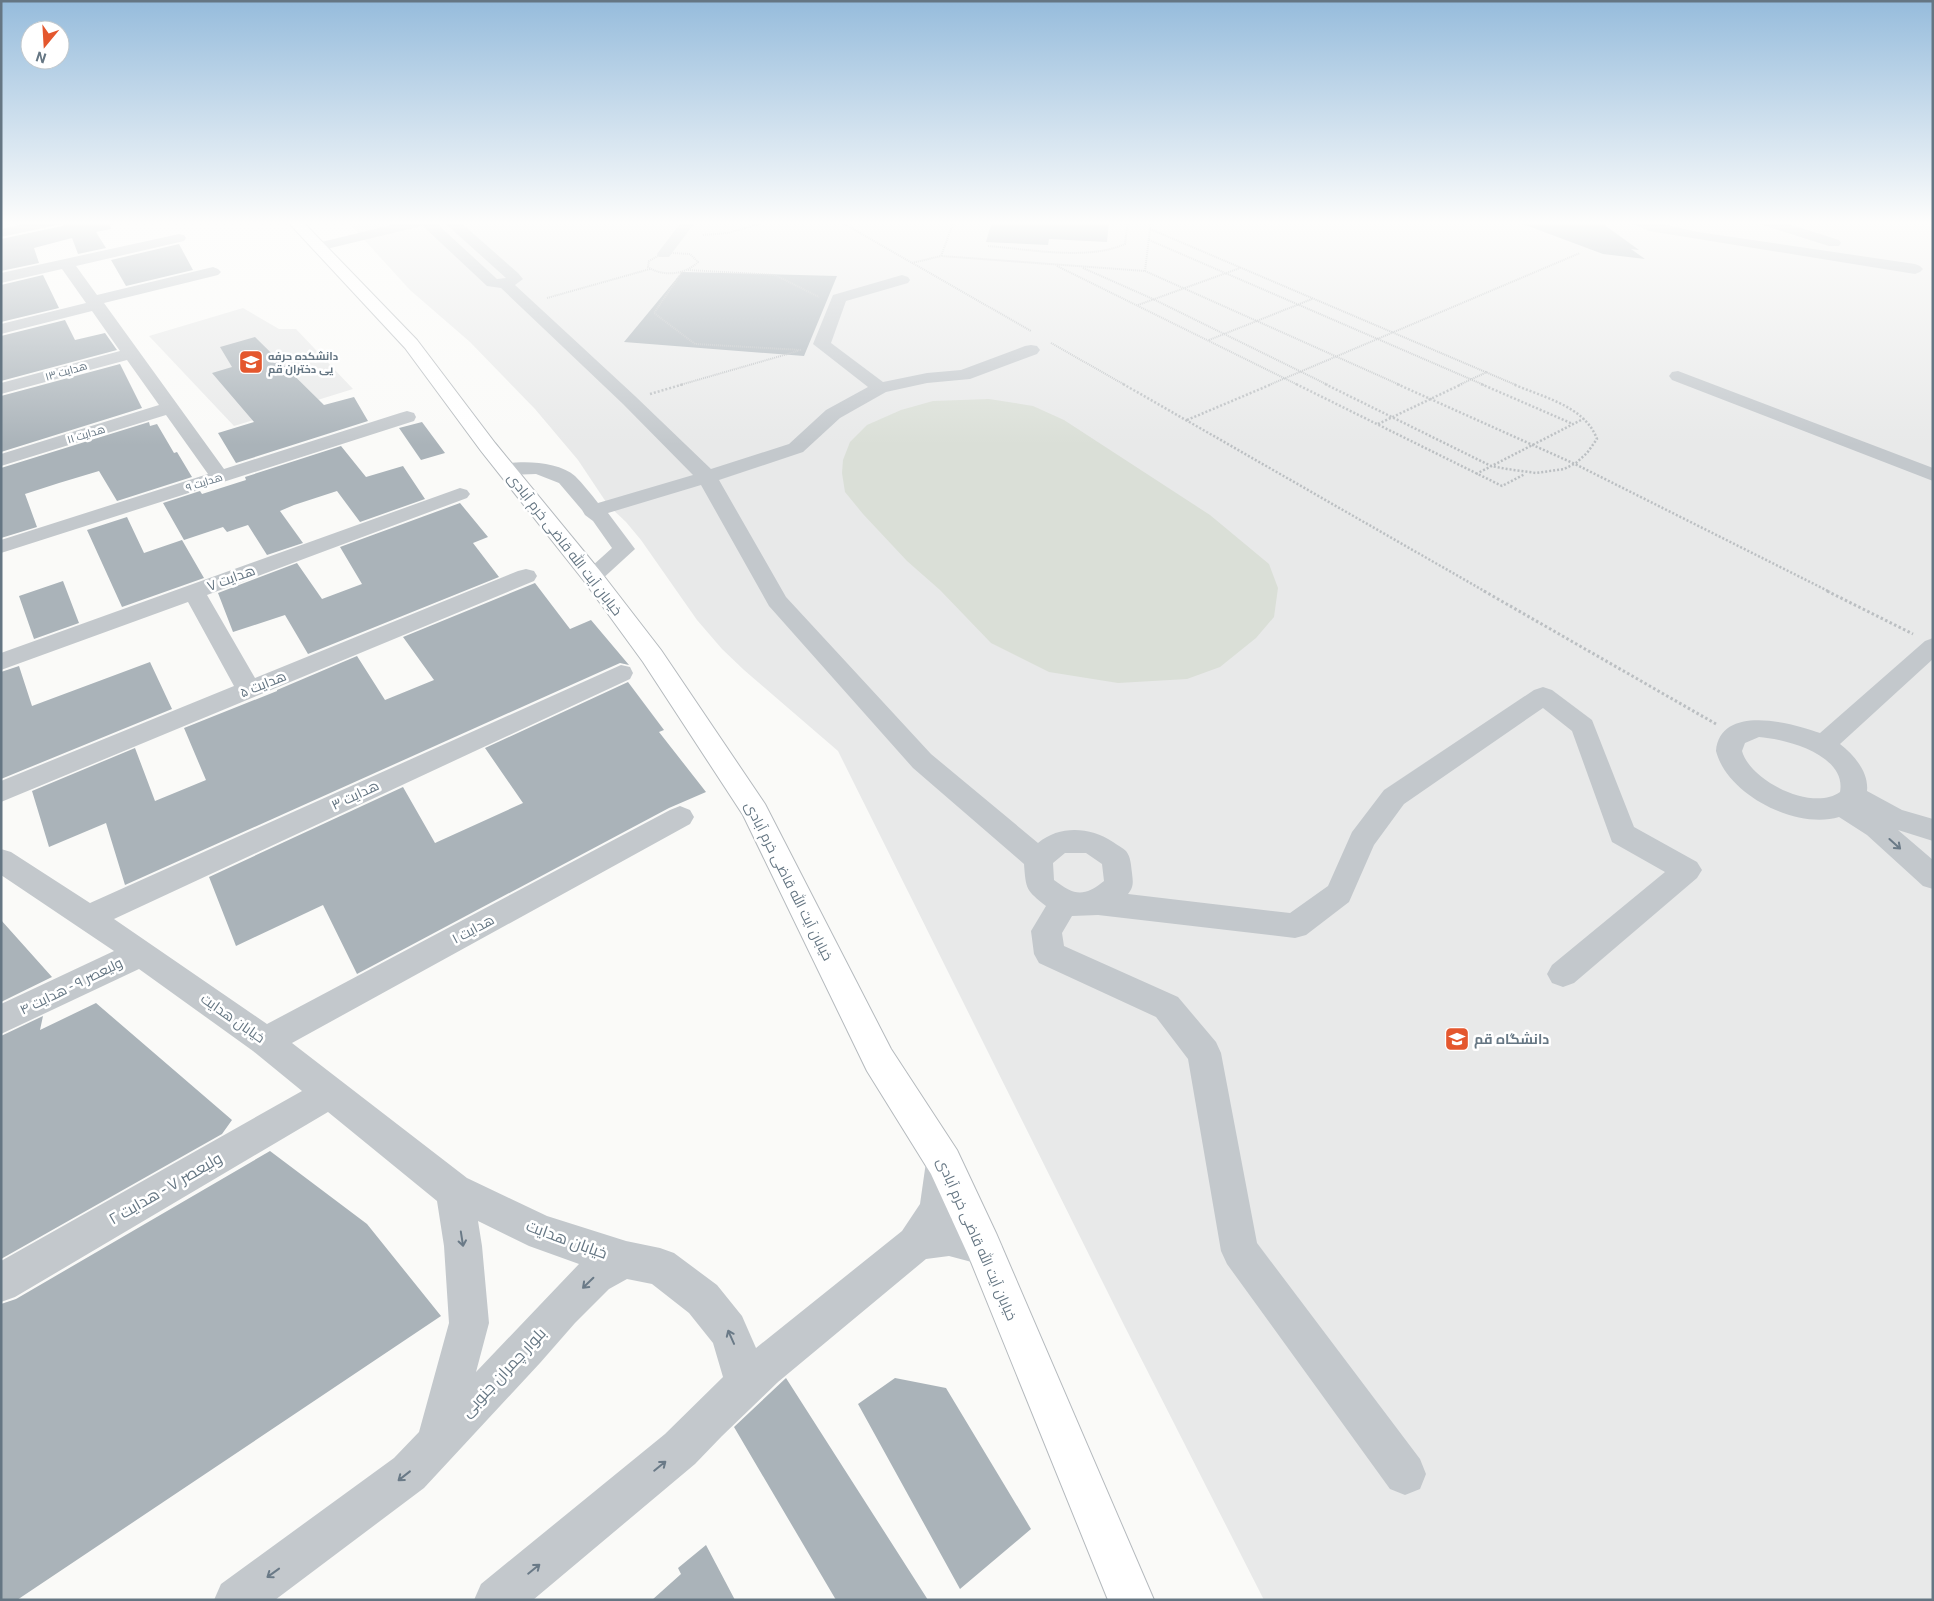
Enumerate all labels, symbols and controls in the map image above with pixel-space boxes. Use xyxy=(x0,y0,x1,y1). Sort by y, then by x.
north arrow xyxy=(20,20,70,70)
text: N xyxy=(34,48,48,67)
school or university icon: دانشکده حرفه یی دختران قم xyxy=(238,349,264,375)
place label: دانشکده حرفه یی دختران قم xyxy=(268,350,338,377)
street label: هدایت ۱۳ xyxy=(44,359,89,384)
street label: هدایت ۱۱ xyxy=(66,423,107,446)
street label: خیابان آیت الله قاضی خرم آبادی xyxy=(503,469,626,620)
street label: هدایت ۹ xyxy=(184,470,224,495)
street label: هدایت ۷ xyxy=(205,562,257,594)
street label: هدایت ۵ xyxy=(237,667,289,701)
street label: هدایت ۳ xyxy=(329,777,381,813)
street label: خیابان آیت الله قاضی خرم آبادی xyxy=(740,798,837,964)
one-way arrow xyxy=(1888,838,1901,849)
street label: هدایت ۱ xyxy=(449,911,497,947)
street label: ولیعصر ۹ - هدایت ۴ xyxy=(17,954,125,1018)
street label: خیابان هدایت xyxy=(198,990,268,1046)
school or university icon: دانشگاه قم xyxy=(1444,1026,1470,1052)
place label: دانشگاه قم xyxy=(1474,1031,1549,1049)
street label: ولیعصر ۷ - هدایت ۲ xyxy=(105,1148,225,1229)
street label: خیابان آیت الله قاضی خرم آبادی xyxy=(932,1155,1021,1324)
street label: خیابان هدایت xyxy=(523,1216,610,1264)
one-way arrow xyxy=(457,1231,467,1247)
one-way arrow xyxy=(582,1276,594,1289)
street label: بلوار چمران جنوبی xyxy=(457,1324,551,1422)
one-way arrow xyxy=(725,1330,735,1345)
one-way arrow xyxy=(653,1460,666,1471)
one-way arrow xyxy=(398,1471,411,1482)
one-way arrow xyxy=(528,1563,541,1574)
one-way arrow xyxy=(266,1568,280,1578)

